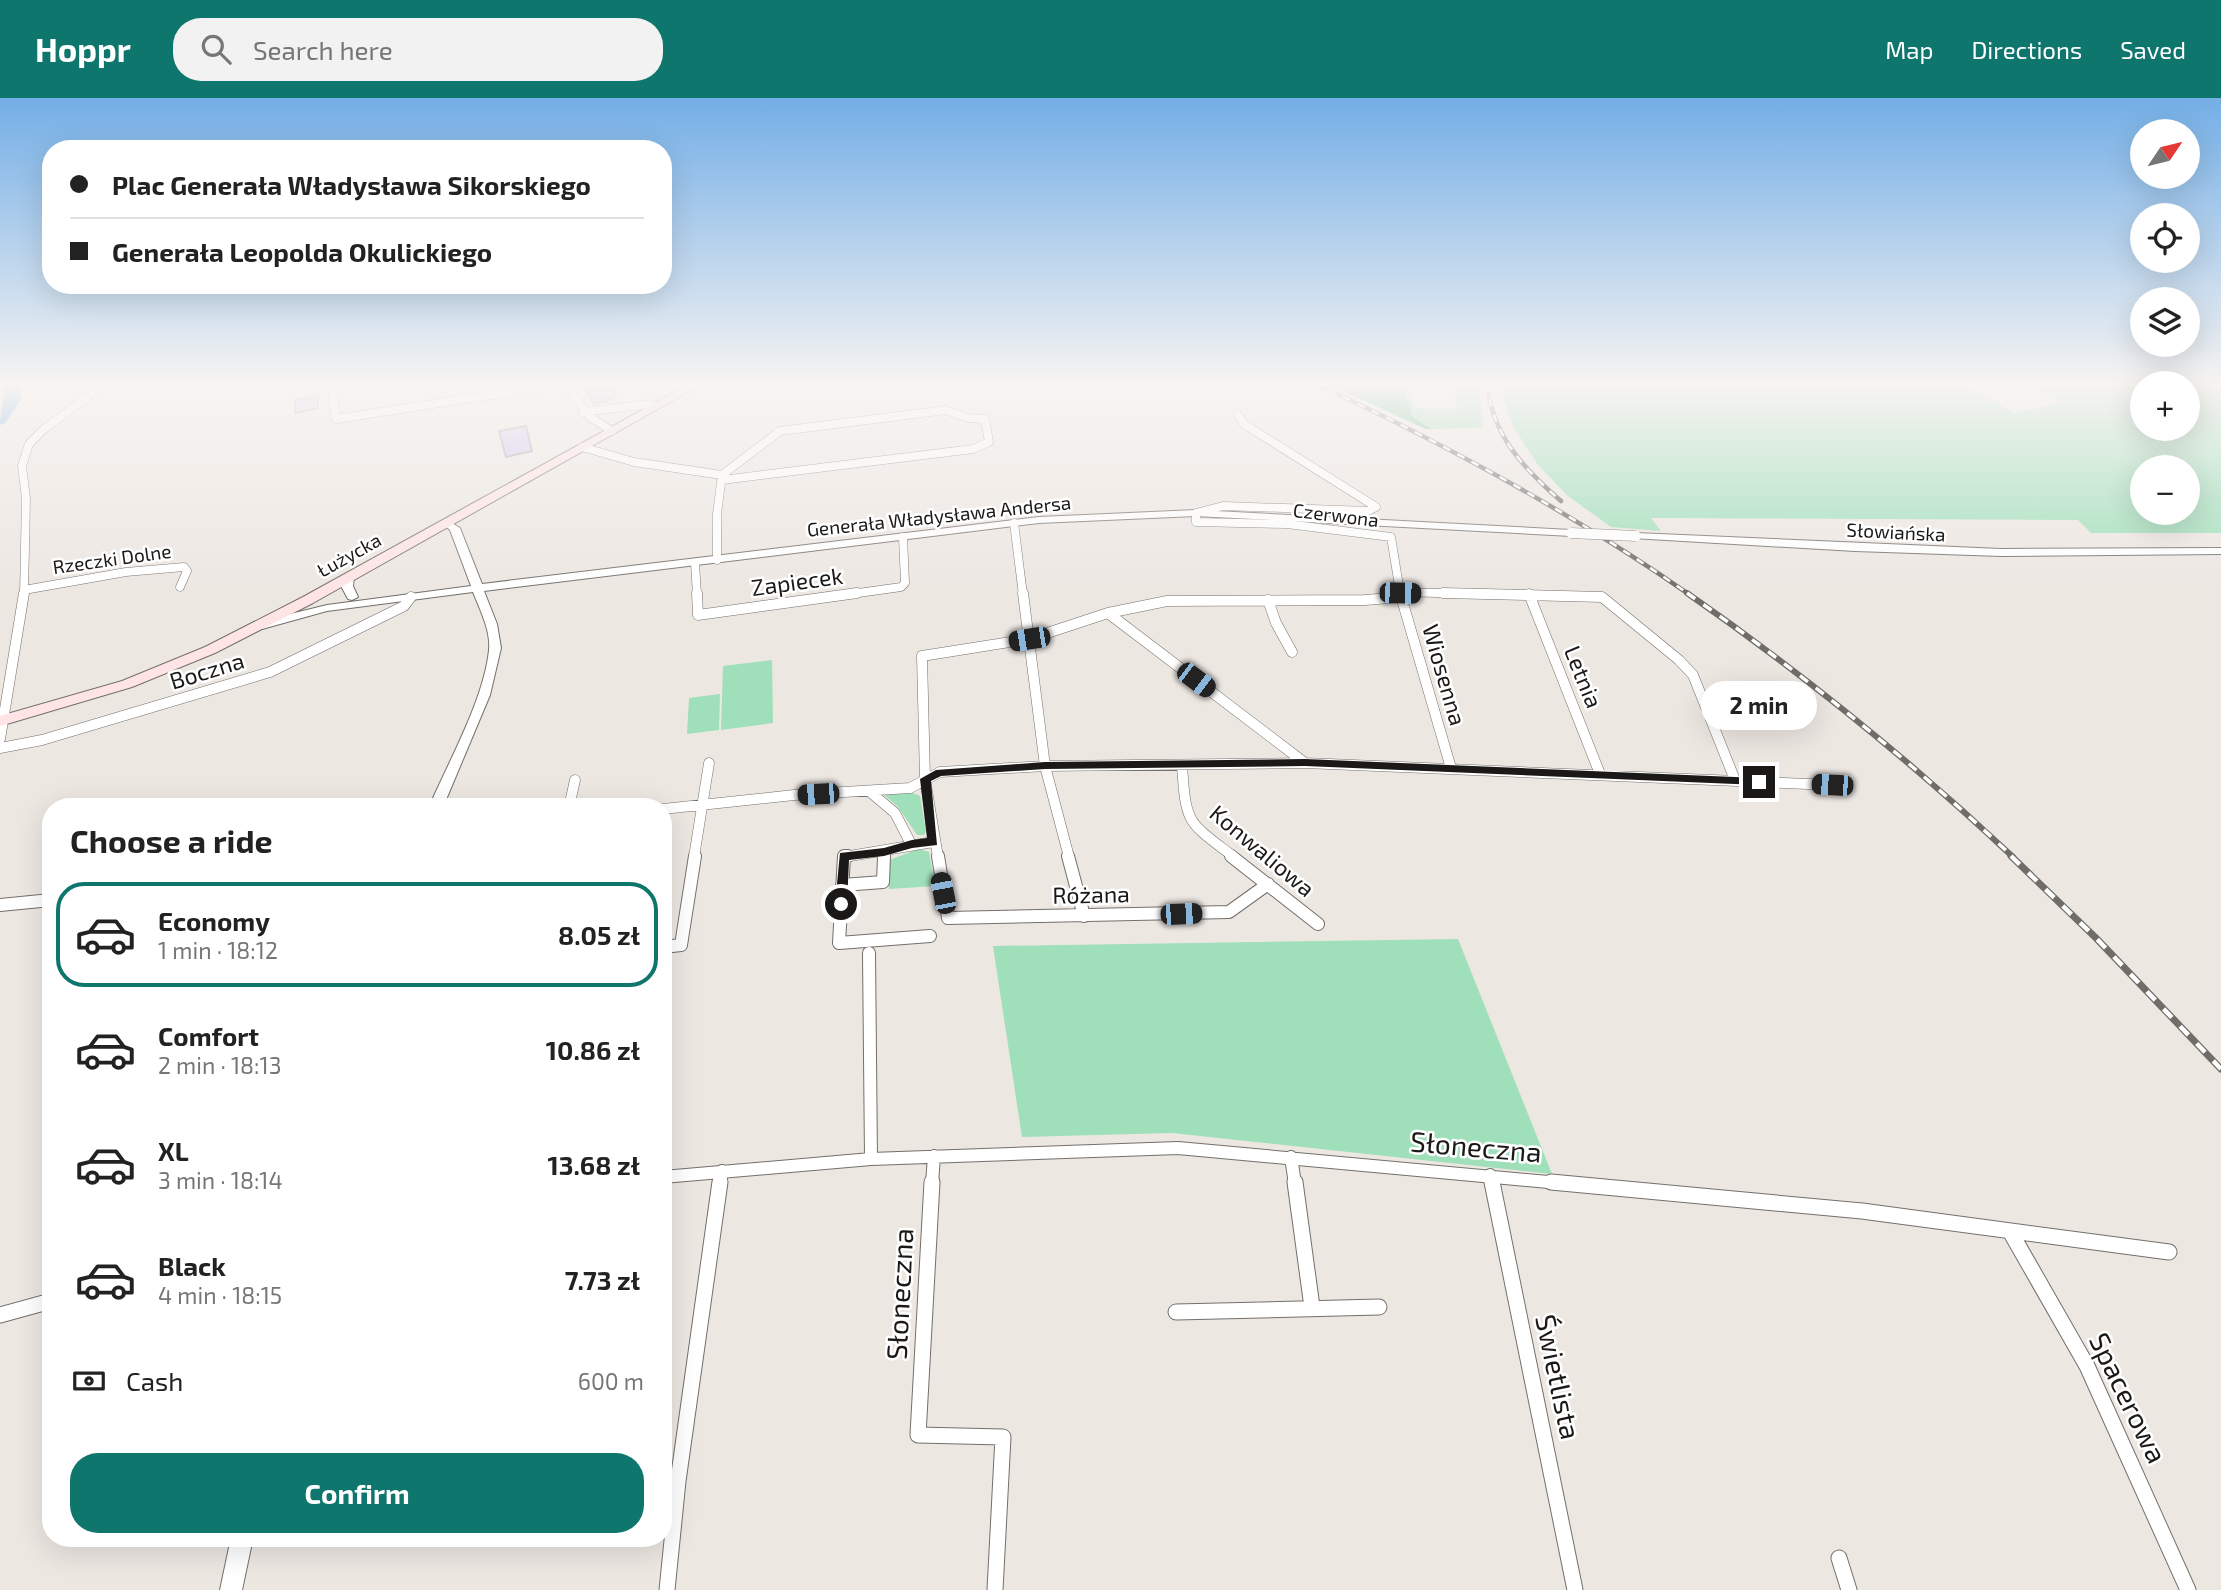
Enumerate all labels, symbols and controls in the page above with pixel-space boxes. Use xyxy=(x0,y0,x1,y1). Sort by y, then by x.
search box xyxy=(173,18,663,81)
text: Hoppr xyxy=(35,29,131,69)
icon: search xyxy=(197,30,235,68)
text: Search here xyxy=(253,34,393,65)
text: Map xyxy=(1885,35,1933,64)
text: Directions xyxy=(1971,35,2082,64)
text: Saved xyxy=(2120,35,2186,64)
north arrow xyxy=(2130,119,2200,189)
map controls xyxy=(2130,119,2200,525)
text: Plac Generała Władysława Sikorskiego xyxy=(112,169,591,200)
button: locate xyxy=(2130,203,2200,273)
text: Generała Leopolda Okulickiego xyxy=(112,236,492,267)
button: layers xyxy=(2130,287,2200,357)
button: + xyxy=(2130,371,2200,441)
button: − xyxy=(2130,455,2200,525)
street label: Generała Władysława Andersa xyxy=(806,490,1072,541)
street label: Czerwona xyxy=(1292,498,1380,531)
street label: Słowiańska xyxy=(1846,517,1946,546)
street label: Łużycka xyxy=(313,528,385,582)
street label: Rzeczki Dolne xyxy=(51,539,173,578)
street label: Zapiecek xyxy=(749,561,845,601)
car xyxy=(1379,582,1422,604)
street label: Wiosenna xyxy=(1417,621,1473,729)
car xyxy=(1007,625,1052,653)
street label: Letnia xyxy=(1559,641,1609,712)
street label: Boczna xyxy=(166,646,247,695)
car xyxy=(1173,659,1220,701)
callout: 2 min xyxy=(1701,680,1817,730)
text: 2 min xyxy=(1730,691,1788,719)
route end xyxy=(1743,766,1775,798)
car xyxy=(1811,773,1854,797)
car xyxy=(797,782,840,806)
street label: Konwaliowa xyxy=(1205,798,1321,902)
text: Choose a ride xyxy=(70,821,273,859)
car xyxy=(929,870,958,916)
street label: Różana xyxy=(1052,879,1130,909)
route start xyxy=(825,888,857,920)
icon: car xyxy=(74,903,137,966)
car xyxy=(1160,903,1203,925)
text: Economy xyxy=(158,905,270,936)
text: 8.05 zł xyxy=(558,919,640,950)
text: 1 min · 18:12 xyxy=(158,936,278,964)
icon: car xyxy=(74,1018,137,1081)
text: Comfort xyxy=(158,1020,259,1051)
text: 10.86 zł xyxy=(546,1034,640,1065)
text: 2 min · 18:13 xyxy=(158,1051,281,1079)
street label: Słoneczna xyxy=(1409,1123,1543,1169)
icon: car xyxy=(74,1133,137,1196)
text: XL xyxy=(158,1135,189,1166)
text: 13.68 zł xyxy=(548,1149,640,1180)
text: 3 min · 18:14 xyxy=(158,1166,283,1194)
street label: Słoneczna xyxy=(879,1227,919,1361)
icon: car xyxy=(74,1248,137,1311)
text: Black xyxy=(158,1250,226,1281)
text: 7.73 zł xyxy=(565,1264,640,1295)
text: 4 min · 18:15 xyxy=(158,1281,282,1309)
street label: Świetlista xyxy=(1529,1311,1589,1442)
street label: Spacerowa xyxy=(2083,1327,2175,1468)
icon: cash xyxy=(70,1362,108,1400)
text: Cash xyxy=(126,1365,183,1396)
text: 600 m xyxy=(578,1367,644,1395)
button: Confirm xyxy=(70,1453,644,1533)

